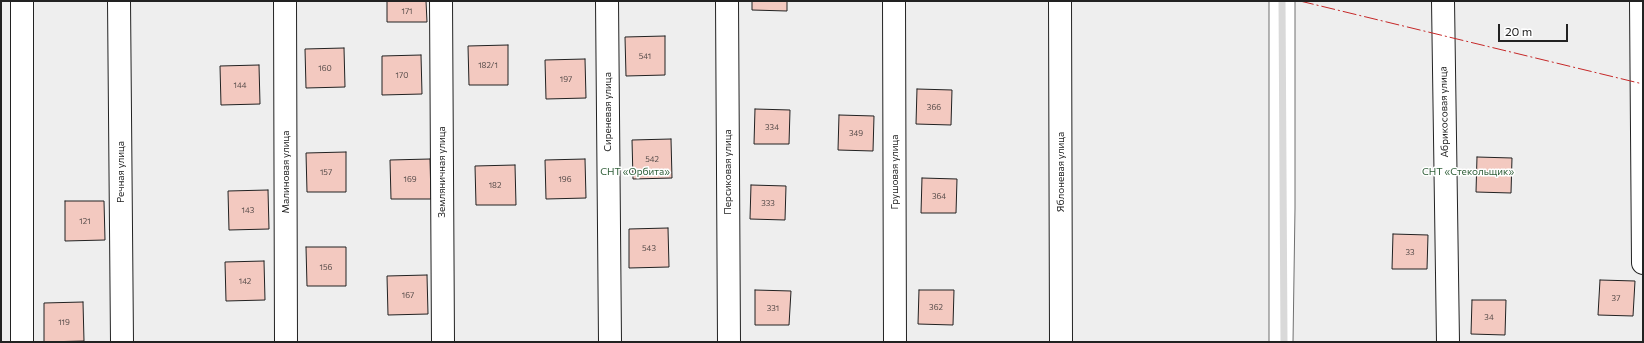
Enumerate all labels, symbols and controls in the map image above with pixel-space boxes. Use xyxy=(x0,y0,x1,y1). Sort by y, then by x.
house number: 171 xyxy=(401,6,413,16)
scale bar xyxy=(1500,16,1570,42)
text: 20 m xyxy=(1505,24,1532,38)
house number: 541 xyxy=(639,51,651,61)
house number: 182/1 xyxy=(478,60,498,70)
house number: 160 xyxy=(318,63,332,73)
street label: Абрикосовая улица xyxy=(1437,66,1451,158)
house number: 170 xyxy=(396,70,408,80)
street label: Сиреневая улица xyxy=(602,72,614,152)
house number: 197 xyxy=(560,74,572,84)
house number: 144 xyxy=(233,80,247,90)
house number: 366 xyxy=(927,102,941,112)
house number: 334 xyxy=(765,122,779,132)
street label: Земляничная улица xyxy=(436,126,448,218)
house number: 349 xyxy=(849,128,863,138)
street label: Персиковая улица xyxy=(722,129,734,215)
street label: Малиновая улица xyxy=(280,131,292,213)
street label: Яблоневая улица xyxy=(1055,132,1067,212)
street label: Грушовая улица xyxy=(889,134,901,210)
street label: Речная улица xyxy=(115,141,127,203)
house number: 542 xyxy=(645,154,659,164)
park label: СНТ «Орбита» xyxy=(600,166,670,178)
park label: СНТ «Стекольщик» xyxy=(1422,166,1514,178)
house number: 157 xyxy=(320,167,332,177)
house number: 169 xyxy=(403,174,417,184)
house number: 196 xyxy=(558,174,572,184)
house number: 182 xyxy=(489,180,501,190)
house number: 364 xyxy=(932,191,946,201)
house number: 333 xyxy=(761,198,775,208)
house number: 143 xyxy=(242,205,254,215)
house number: 121 xyxy=(79,216,91,226)
house number: 543 xyxy=(642,243,656,253)
house number: 33 xyxy=(1405,247,1415,257)
house number: 156 xyxy=(320,262,332,272)
house number: 142 xyxy=(239,276,251,286)
house number: 167 xyxy=(402,290,414,300)
house number: 37 xyxy=(1612,293,1620,303)
house number: 362 xyxy=(929,302,943,312)
house number: 331 xyxy=(767,303,779,313)
house number: 34 xyxy=(1484,312,1494,322)
house number: 119 xyxy=(58,317,70,327)

